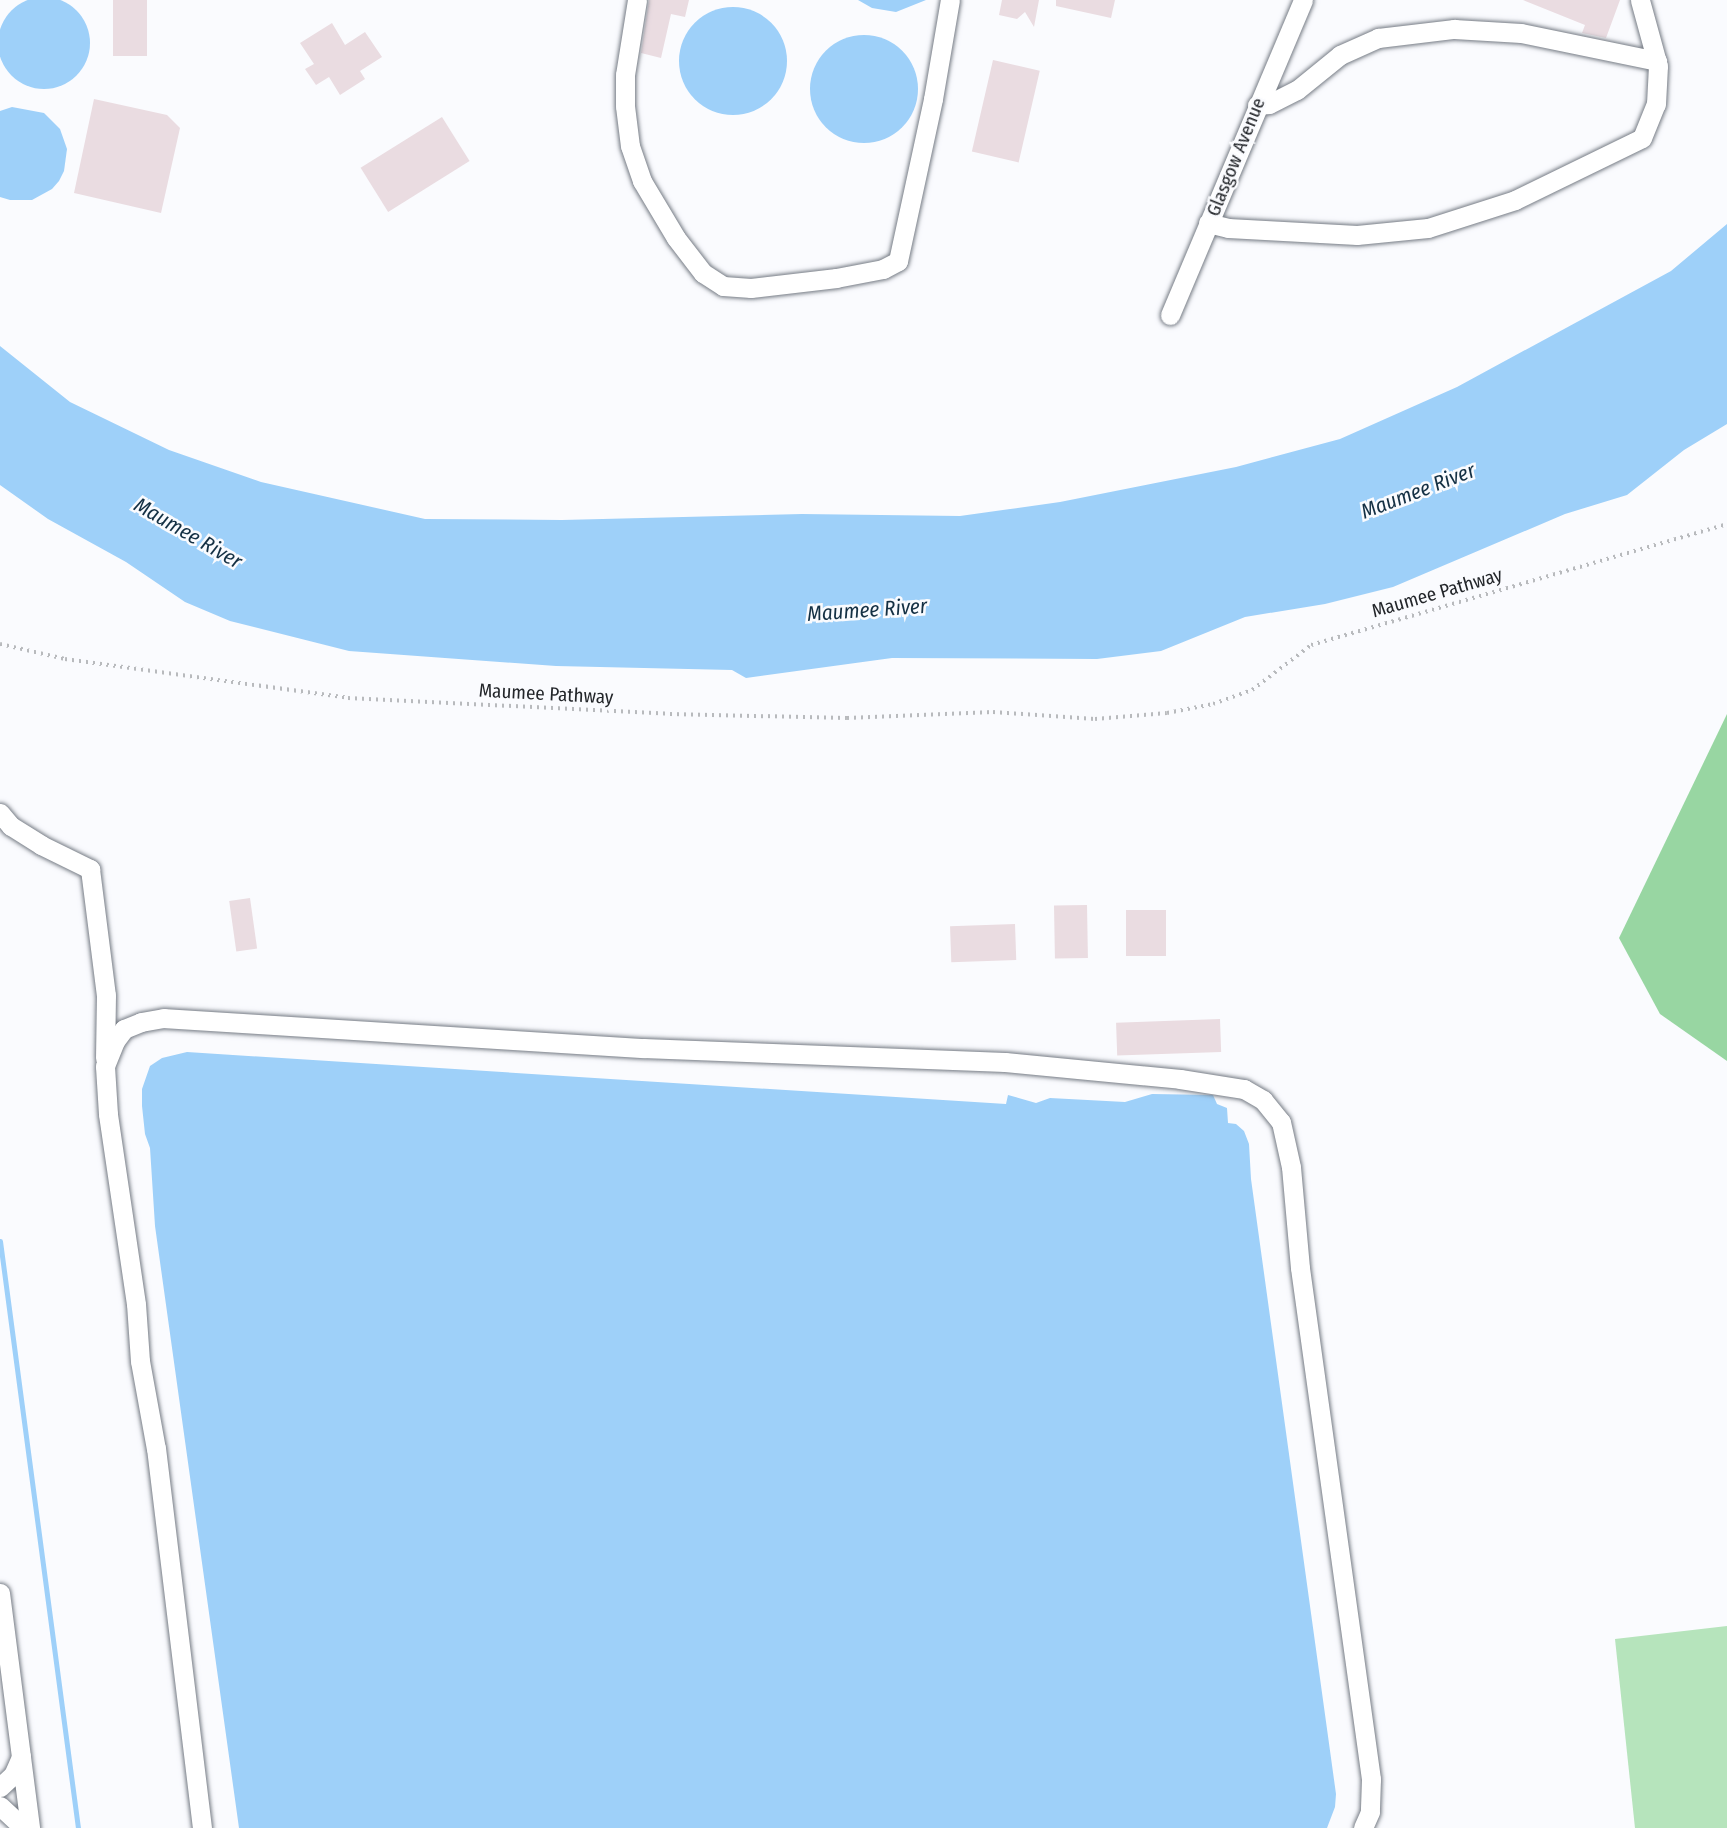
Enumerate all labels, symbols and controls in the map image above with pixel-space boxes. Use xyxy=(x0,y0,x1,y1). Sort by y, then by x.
street label: Glasgow Avenue xyxy=(1202,94,1270,220)
water label: Maumee River xyxy=(1357,458,1479,524)
water label: Maumee River xyxy=(130,492,246,574)
street label: Maumee Pathway xyxy=(1369,563,1505,623)
water label: Maumee River xyxy=(806,593,928,627)
street label: Maumee Pathway xyxy=(478,679,614,709)

